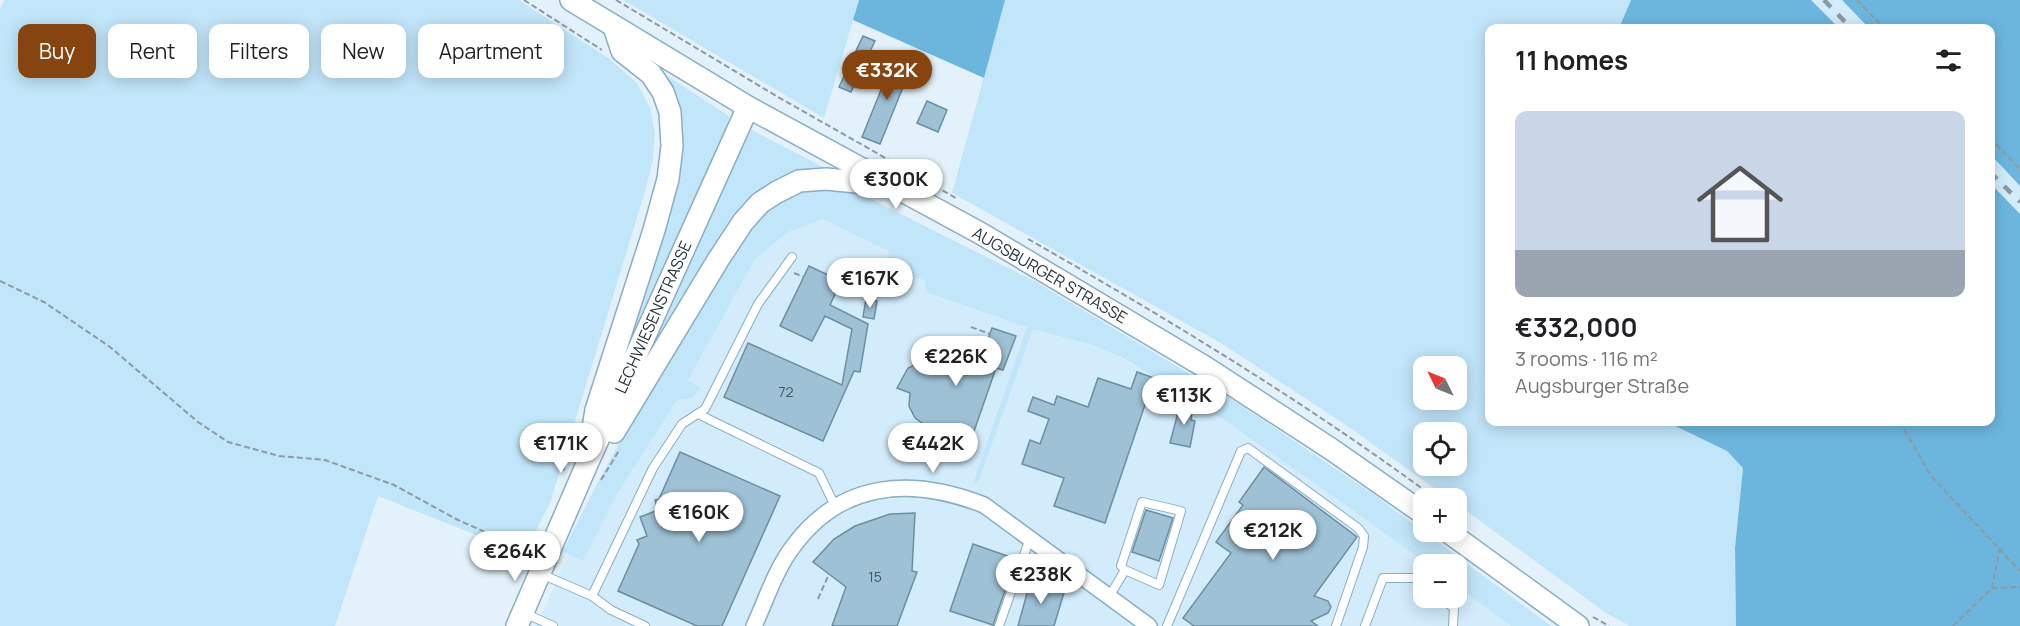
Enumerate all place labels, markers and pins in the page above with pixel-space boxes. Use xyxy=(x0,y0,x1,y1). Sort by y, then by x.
pin: €332K xyxy=(845,50,929,101)
pin: €300K xyxy=(854,159,938,210)
pin: €167K xyxy=(828,258,912,309)
pin: €226K xyxy=(914,336,998,387)
pin: €113K xyxy=(1142,375,1226,426)
pin: €171K xyxy=(519,423,603,474)
pin: €442K xyxy=(891,423,975,474)
pin: €160K xyxy=(657,492,741,543)
pin: €212K xyxy=(1231,510,1315,561)
pin: €264K xyxy=(473,531,557,582)
pin: €238K xyxy=(999,554,1083,605)

